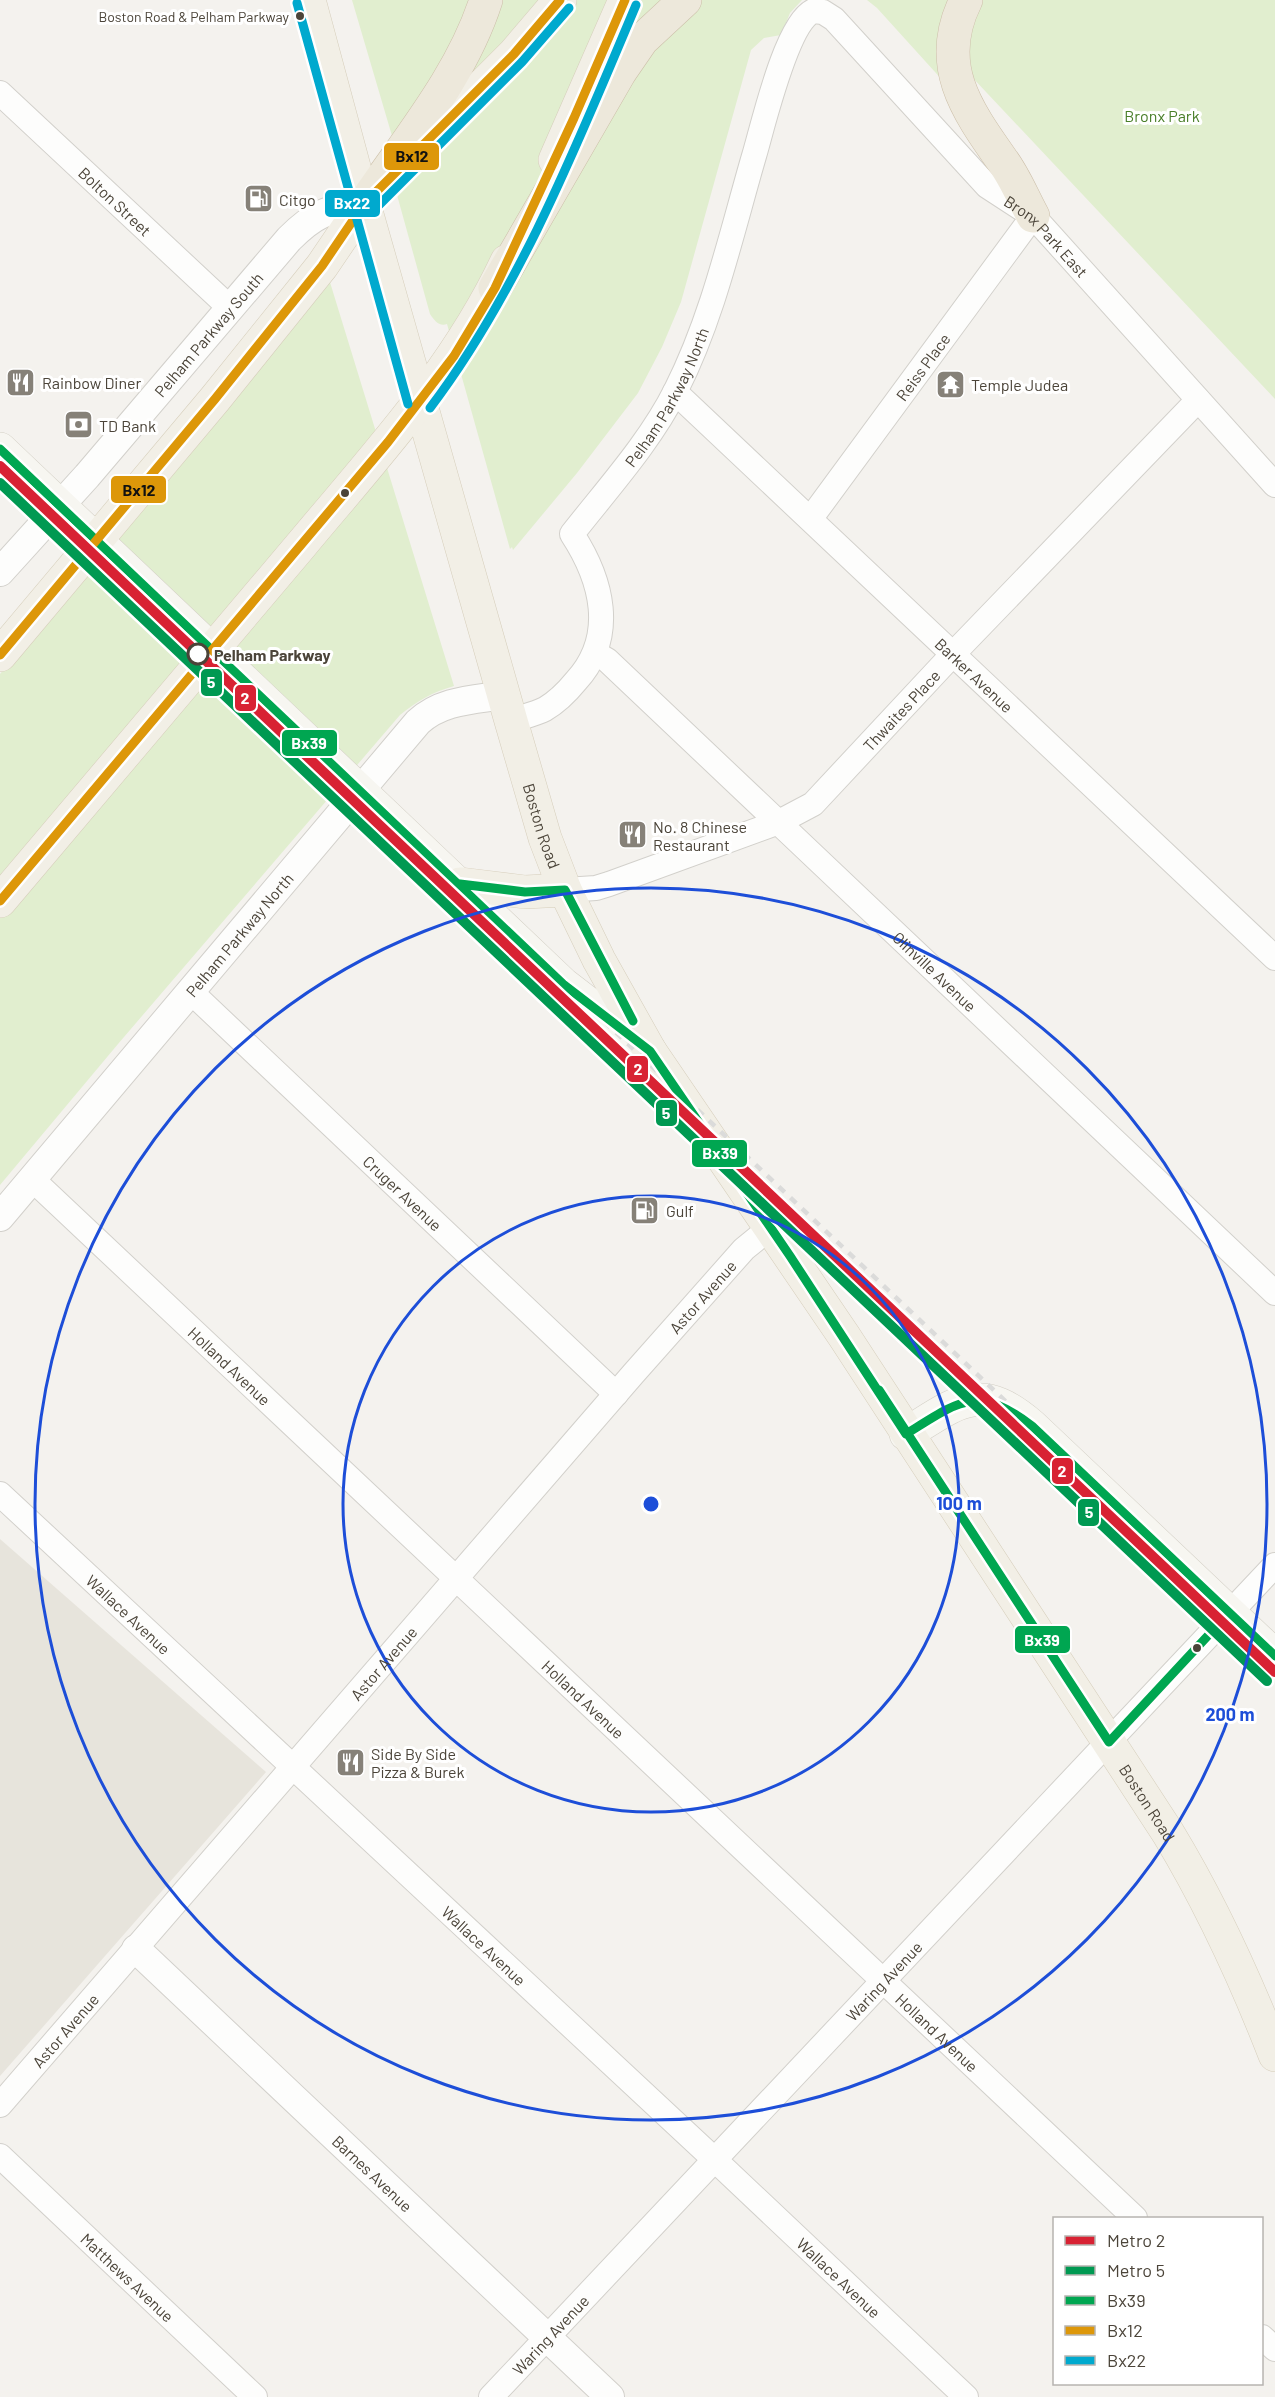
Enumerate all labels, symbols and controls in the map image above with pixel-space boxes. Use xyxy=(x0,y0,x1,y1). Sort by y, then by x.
place label: Boston Road & Pelham Parkway xyxy=(98,8,290,25)
marker: Boston Road & Pelham Parkway xyxy=(294,10,306,22)
park label: Bronx Park xyxy=(1124,106,1200,125)
line badge: Bx12 xyxy=(383,142,440,171)
text: Bx12 xyxy=(395,146,429,165)
street label: Bolton Street xyxy=(75,162,156,239)
fuel station icon: Citgo xyxy=(242,183,274,215)
line badge: Bx22 xyxy=(324,189,381,218)
place label: Citgo xyxy=(279,190,316,209)
street label: Bronx Park East xyxy=(1001,191,1092,280)
text: Bx22 xyxy=(334,193,370,212)
street label: Pelham Parkway South xyxy=(150,268,266,400)
street label: Pelham Parkway North xyxy=(620,325,712,470)
street label: Reiss Place xyxy=(891,329,953,404)
restaurant icon: Rainbow Diner xyxy=(5,366,37,398)
temple icon: Temple Judea xyxy=(934,368,966,400)
place label: Rainbow Diner xyxy=(42,373,141,392)
place label: Temple Judea xyxy=(971,375,1068,394)
bank icon: TD Bank xyxy=(62,409,94,441)
place label: TD Bank xyxy=(99,416,156,435)
line badge: Bx12 xyxy=(110,475,167,504)
text: Bx12 xyxy=(122,480,156,499)
unlabelled marker xyxy=(339,487,351,499)
street label: Barker Avenue xyxy=(932,633,1018,716)
marker: Pelham Parkway xyxy=(187,643,209,665)
place label: Pelham Parkway xyxy=(214,645,330,664)
street label: Thwaites Place xyxy=(858,665,943,754)
line badge: 5 xyxy=(200,668,223,697)
text: 5 xyxy=(207,672,216,691)
line badge: 2 xyxy=(234,684,257,712)
text: 2 xyxy=(241,688,250,707)
line badge: Bx39 xyxy=(281,729,338,757)
text: Bx39 xyxy=(291,733,327,752)
street label: Boston Road xyxy=(520,781,565,871)
place label: No. 8 Chinese Restaurant xyxy=(653,817,747,854)
restaurant icon: No. 8 Chinese Restaurant xyxy=(616,819,648,851)
street label: Pelham Parkway North xyxy=(181,868,296,1000)
street label: Olinville Avenue xyxy=(889,927,981,1015)
line badge: 2 xyxy=(626,1055,649,1083)
text: 2 xyxy=(634,1059,643,1078)
line badge: 5 xyxy=(655,1099,678,1127)
text: 5 xyxy=(662,1103,671,1122)
line badge: Bx39 xyxy=(691,1139,748,1168)
text: Bx39 xyxy=(702,1143,738,1162)
street label: Cruger Avenue xyxy=(360,1151,446,1234)
fuel station icon: Gulf xyxy=(629,1194,661,1226)
place label: Gulf xyxy=(666,1201,694,1220)
street label: Astor Avenue xyxy=(665,1256,740,1337)
street label: Holland Avenue xyxy=(185,1322,275,1409)
line badge: 2 xyxy=(1051,1457,1074,1485)
text: 2 xyxy=(1058,1461,1067,1480)
text: 100 m xyxy=(936,1492,982,1514)
centre of rings xyxy=(641,1494,661,1514)
line badge: 5 xyxy=(1077,1498,1100,1527)
text: 5 xyxy=(1085,1502,1094,1521)
street label: Wallace Avenue xyxy=(83,1570,175,1658)
street label: Astor Avenue xyxy=(346,1622,420,1704)
line badge: Bx39 xyxy=(1014,1625,1071,1654)
text: Bx39 xyxy=(1024,1630,1060,1649)
unlabelled marker xyxy=(1191,1642,1203,1654)
street label: Holland Avenue xyxy=(539,1655,629,1742)
text: 200 m xyxy=(1205,1703,1255,1725)
place label: Side By Side Pizza & Burek xyxy=(371,1744,465,1781)
restaurant icon: Side By Side Pizza & Burek xyxy=(334,1746,366,1778)
street label: Boston Road xyxy=(1116,1760,1180,1844)
street label: Wallace Avenue xyxy=(438,1901,530,1989)
street label: Waring Avenue xyxy=(841,1937,925,2025)
street label: Astor Avenue xyxy=(28,1989,102,2071)
street label: Holland Avenue xyxy=(892,1989,983,2075)
street label: Barnes Avenue xyxy=(329,2131,417,2215)
legend xyxy=(1053,2217,1263,2385)
street label: Matthews Avenue xyxy=(77,2228,178,2325)
text: Metro 2 xyxy=(1107,2229,1165,2251)
street label: Wallace Avenue xyxy=(793,2233,885,2321)
text: Metro 5 xyxy=(1107,2259,1165,2281)
text: Bx39 xyxy=(1107,2289,1146,2311)
street label: Waring Avenue xyxy=(508,2291,592,2378)
text: Bx12 xyxy=(1107,2319,1143,2341)
text: Bx22 xyxy=(1107,2349,1146,2371)

